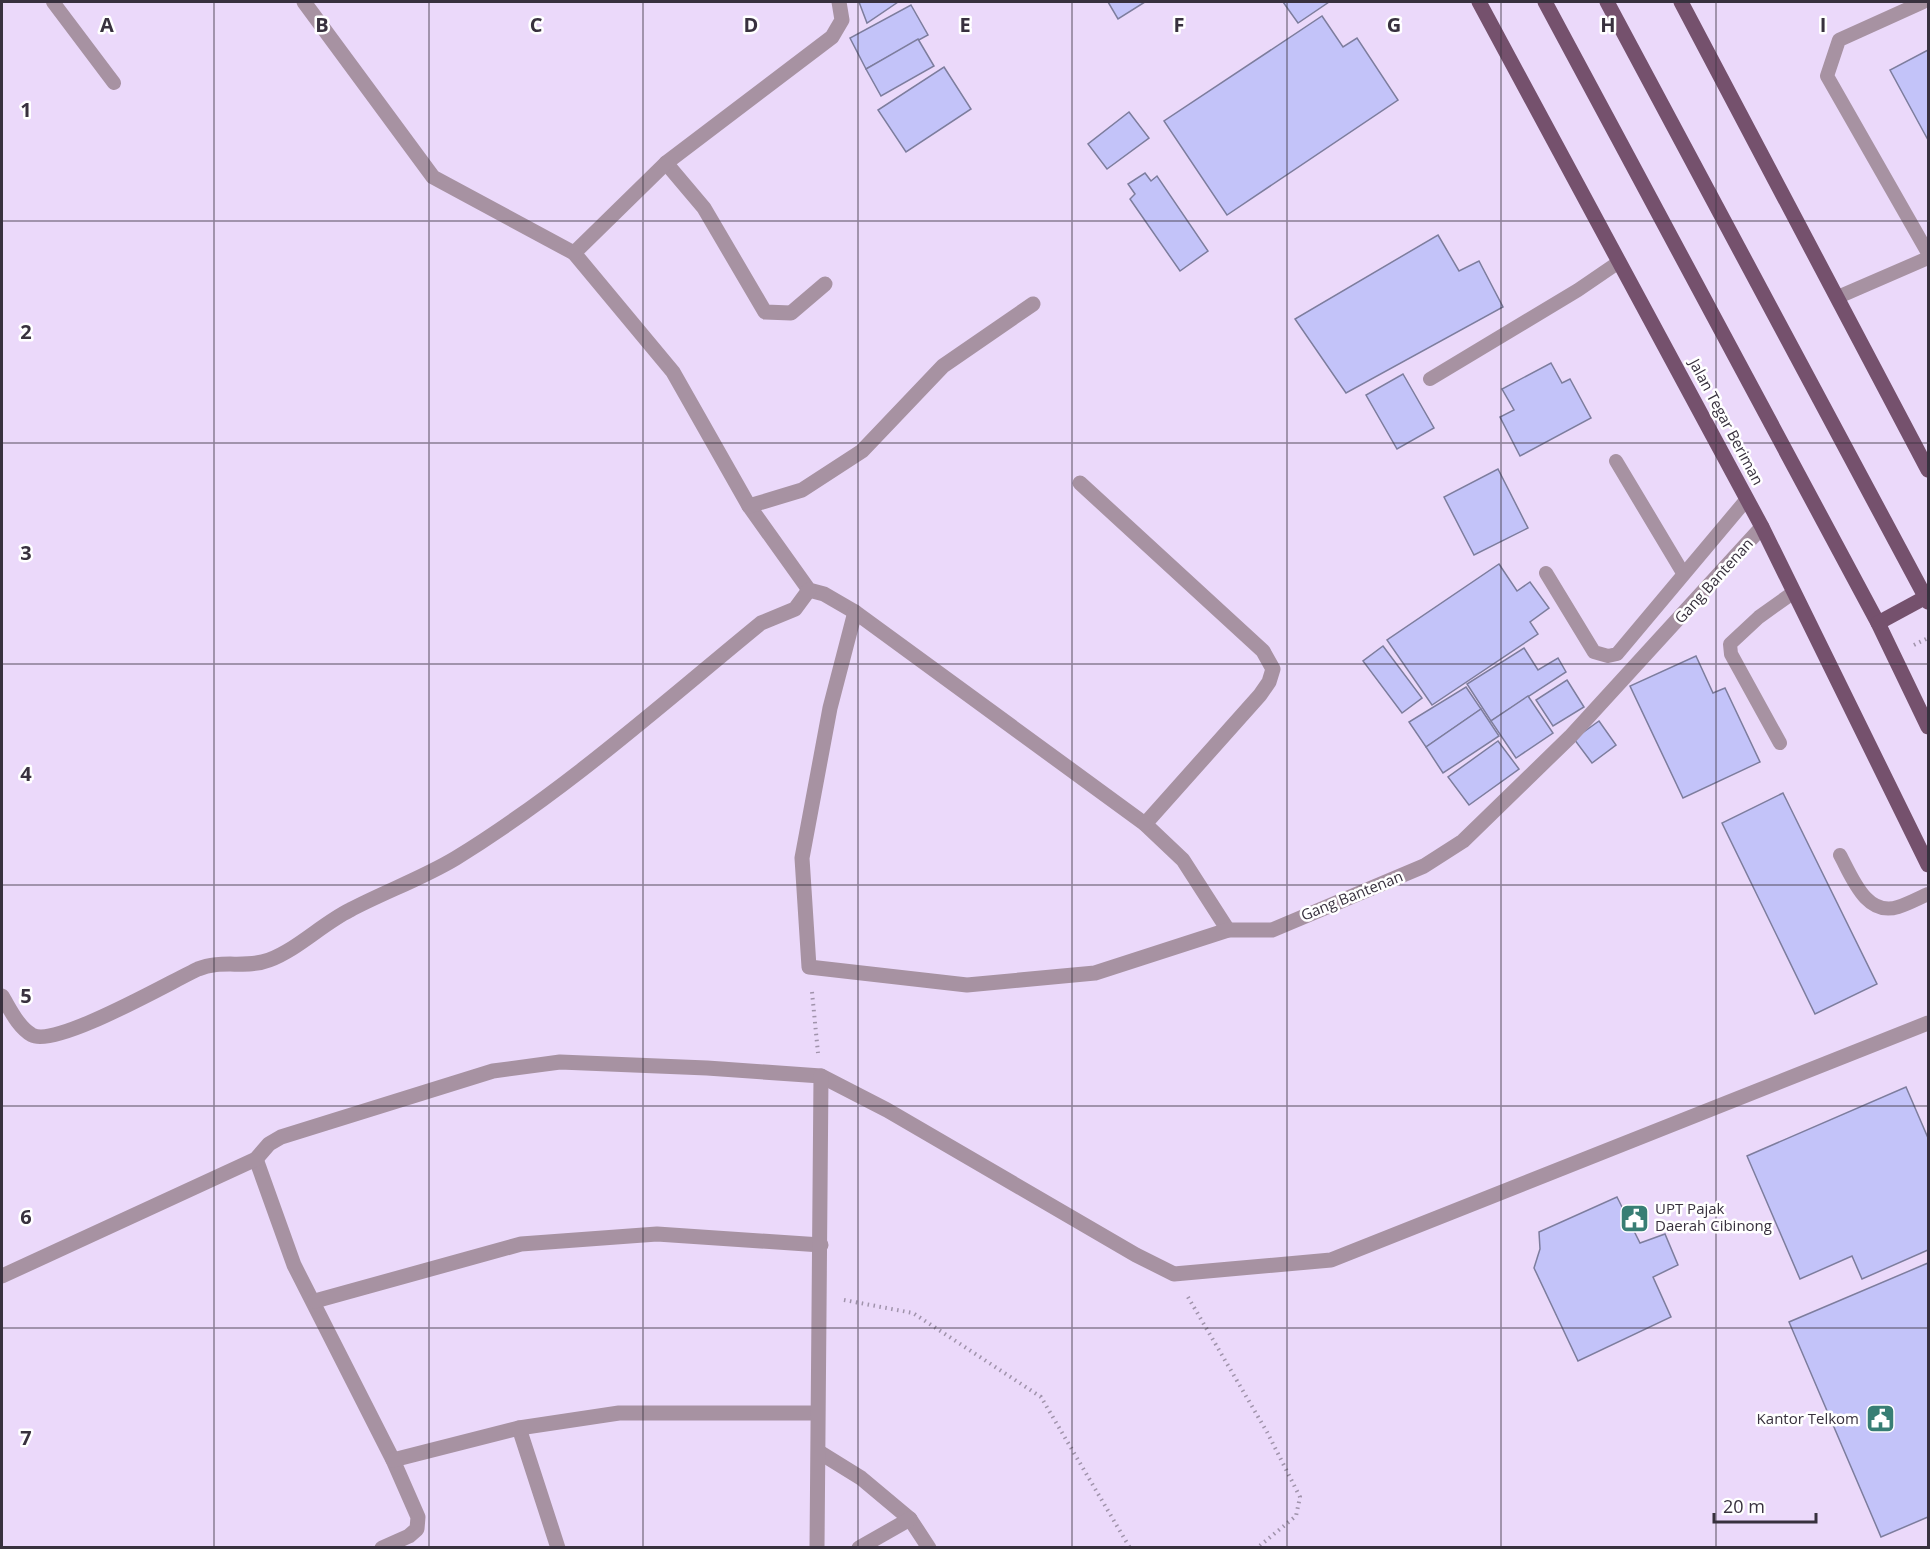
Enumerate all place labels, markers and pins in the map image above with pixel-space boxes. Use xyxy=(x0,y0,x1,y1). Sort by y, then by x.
place label: UPT Pajak Daerah Cibinong xyxy=(1655,1198,1772,1235)
public building icon: UPT Pajak Daerah Cibinong xyxy=(1618,1202,1650,1234)
public building icon: Kantor Telkom xyxy=(1864,1403,1896,1435)
place label: Kantor Telkom xyxy=(1757,1408,1859,1428)

